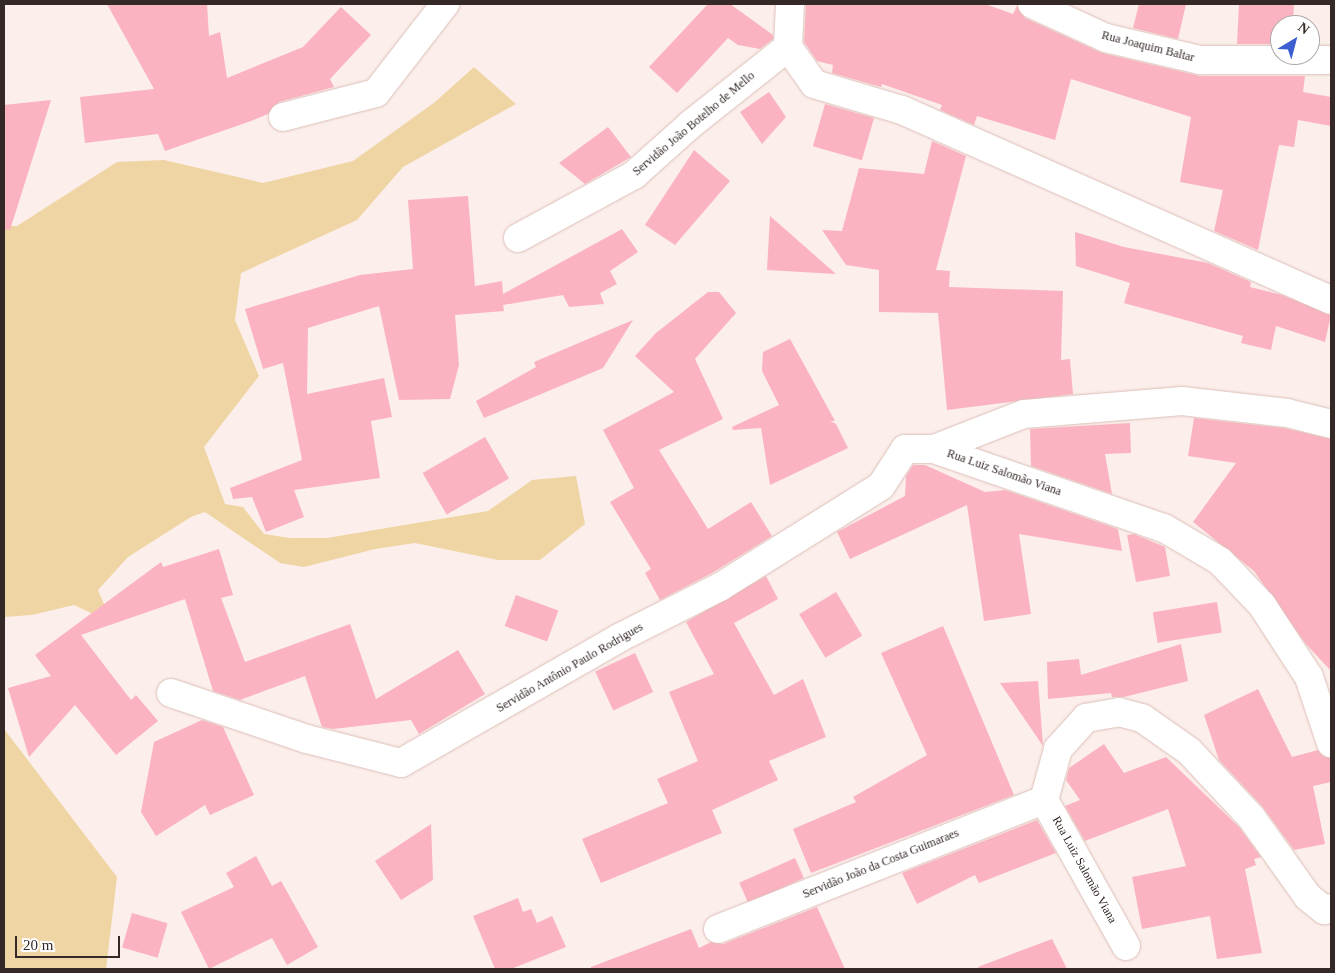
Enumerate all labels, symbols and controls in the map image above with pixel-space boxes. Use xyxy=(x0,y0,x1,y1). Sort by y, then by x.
north arrow xyxy=(1270,15,1320,65)
text: N xyxy=(1295,19,1312,37)
street label: Rua Joaquim Baltar xyxy=(1100,28,1196,66)
street label: Servidão João Botelho de Mello xyxy=(630,69,758,179)
street label: Rua Luiz Salomão Viana xyxy=(945,447,1063,499)
street label: Servidão Antônio Paulo Rodrigues xyxy=(494,620,646,716)
street label: Rua Luiz Salomão Viana xyxy=(1049,814,1119,926)
street label: Servidão João da Costa Guimaraes xyxy=(801,826,961,902)
scale bar xyxy=(18,926,122,958)
text: 20 m xyxy=(23,937,53,953)

